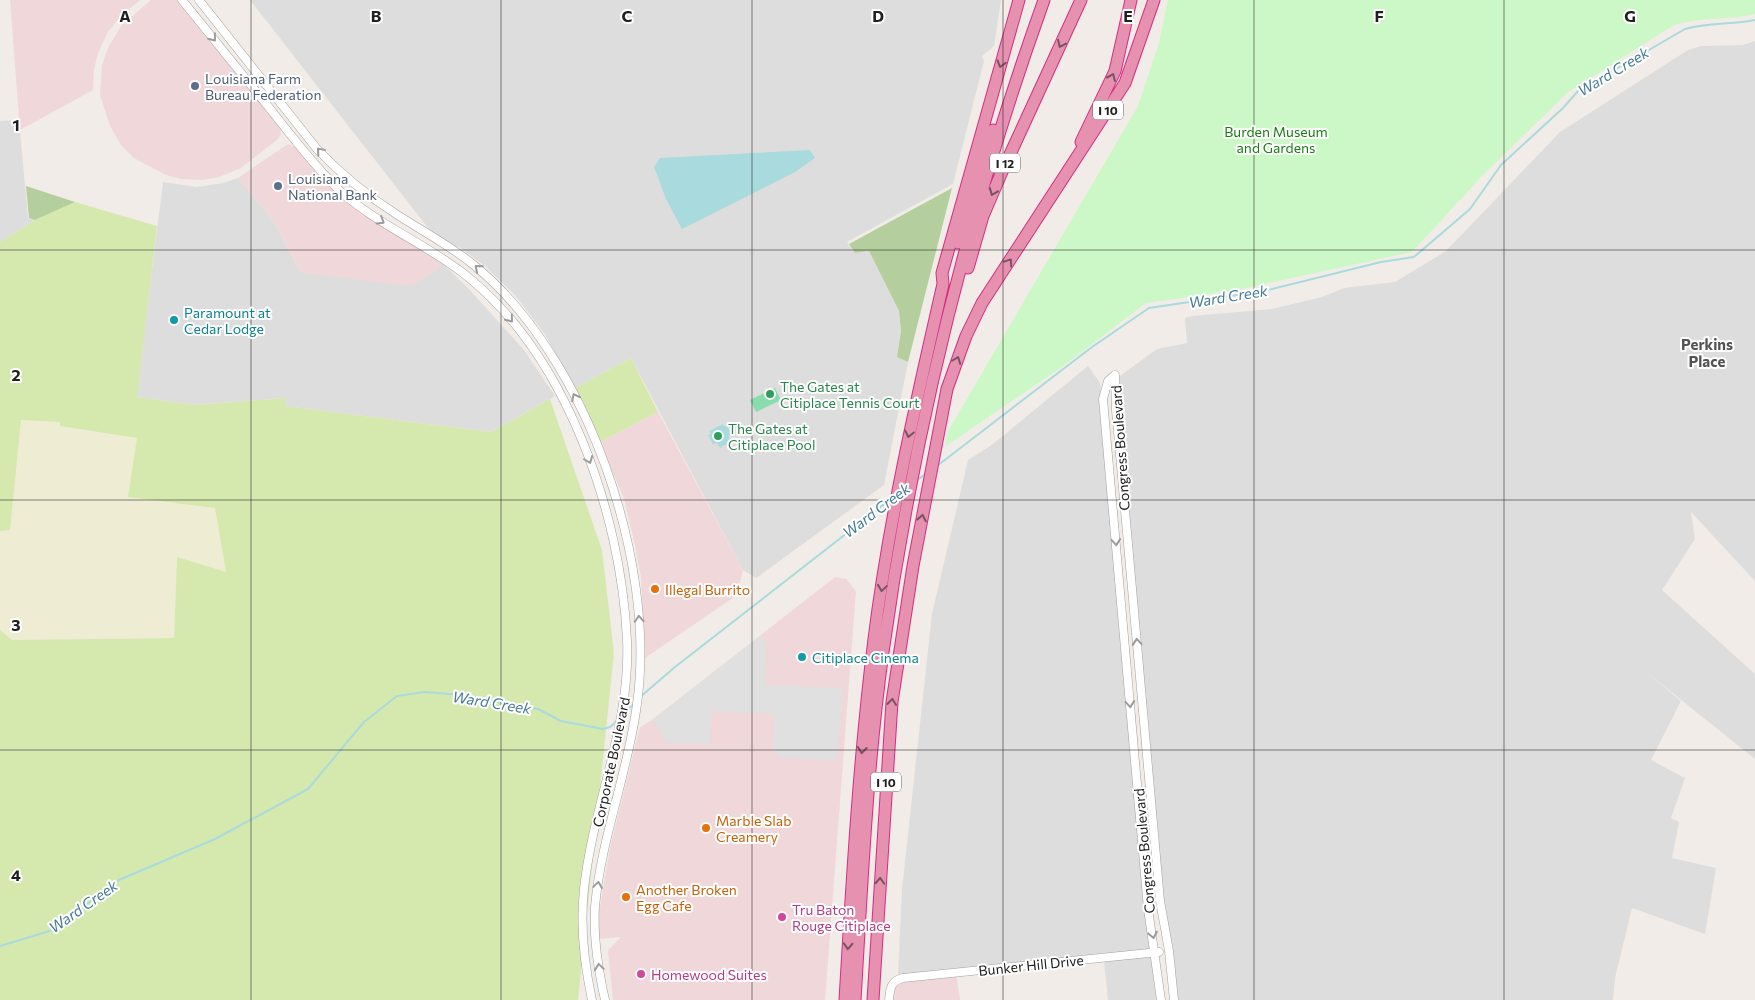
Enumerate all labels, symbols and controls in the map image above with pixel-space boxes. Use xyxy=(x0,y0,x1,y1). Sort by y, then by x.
text: A xyxy=(119,6,131,25)
text: B xyxy=(371,6,382,25)
text: C xyxy=(622,6,633,25)
text: D xyxy=(872,6,884,25)
text: E xyxy=(1123,6,1133,25)
text: F xyxy=(1374,6,1384,25)
text: G xyxy=(1624,6,1636,25)
one-way arrow xyxy=(207,32,215,41)
one-way arrow xyxy=(1056,39,1067,48)
water label: Ward Creek xyxy=(1574,42,1652,99)
one-way arrow xyxy=(997,59,1007,67)
place label: Louisiana Farm Bureau Federation xyxy=(205,70,322,103)
one-way arrow xyxy=(1105,73,1116,82)
marker: Louisiana Farm Bureau Federation xyxy=(189,80,201,92)
road number: I 10 xyxy=(1093,100,1123,120)
text: 1 xyxy=(12,115,20,134)
park label: Burden Museum and Gardens xyxy=(1224,123,1328,156)
one-way arrow xyxy=(317,147,326,156)
road number: I 12 xyxy=(990,154,1020,172)
place label: Louisiana National Bank xyxy=(288,170,378,203)
marker: Louisiana National Bank xyxy=(272,180,284,192)
one-way arrow xyxy=(989,187,1000,196)
one-way arrow xyxy=(376,215,385,225)
one-way arrow xyxy=(1003,259,1012,268)
one-way arrow xyxy=(474,265,483,274)
water label: Ward Creek xyxy=(1187,281,1270,311)
place label: Paramount at Cedar Lodge xyxy=(184,304,271,337)
one-way arrow xyxy=(504,313,512,322)
marker: Paramount at Cedar Lodge xyxy=(168,314,180,326)
district label: Perkins Place xyxy=(1681,335,1733,370)
one-way arrow xyxy=(951,356,961,364)
text: 2 xyxy=(11,365,21,384)
place label: The Gates at Citiplace Tennis Court xyxy=(780,378,920,411)
street label: Congress Boulevard xyxy=(1107,385,1133,511)
marker: The Gates at Citiplace Tennis Court xyxy=(764,388,776,400)
one-way arrow xyxy=(571,393,581,402)
place label: The Gates at Citiplace Pool xyxy=(728,420,816,453)
marker: The Gates at Citiplace Pool xyxy=(712,430,724,442)
one-way arrow xyxy=(904,430,915,439)
one-way arrow xyxy=(583,455,593,464)
water label: Ward Creek xyxy=(839,478,914,541)
one-way arrow xyxy=(916,514,926,522)
one-way arrow xyxy=(1110,538,1121,546)
place label: Illegal Burrito xyxy=(665,581,750,598)
marker: Illegal Burrito xyxy=(649,583,661,595)
one-way arrow xyxy=(877,584,887,593)
text: 3 xyxy=(11,615,21,634)
one-way arrow xyxy=(633,615,644,623)
one-way arrow xyxy=(1132,638,1143,646)
place label: Citiplace Cinema xyxy=(812,649,919,666)
marker: Citiplace Cinema xyxy=(796,651,808,663)
water label: Ward Creek xyxy=(451,687,534,717)
street label: Corporate Boulevard xyxy=(589,695,633,829)
one-way arrow xyxy=(886,698,897,706)
one-way arrow xyxy=(1124,700,1135,708)
one-way arrow xyxy=(857,746,868,754)
road number: I 10 xyxy=(871,772,901,792)
street label: Congress Boulevard xyxy=(1130,788,1158,914)
place label: Marble Slab Creamery xyxy=(716,812,791,845)
marker: Marble Slab Creamery xyxy=(700,822,712,834)
text: 4 xyxy=(11,865,21,884)
water label: Ward Creek xyxy=(45,875,121,936)
one-way arrow xyxy=(874,877,885,885)
one-way arrow xyxy=(592,881,603,889)
place label: Another Broken Egg Cafe xyxy=(636,881,737,914)
marker: Another Broken Egg Cafe xyxy=(620,891,632,903)
place label: Tru Baton Rouge Citiplace xyxy=(792,901,891,934)
marker: Tru Baton Rouge Citiplace xyxy=(776,911,788,923)
one-way arrow xyxy=(1147,930,1158,939)
one-way arrow xyxy=(842,943,853,951)
street label: Bunker Hill Drive xyxy=(978,951,1084,979)
one-way arrow xyxy=(594,963,604,972)
place label: Homewood Suites xyxy=(651,966,767,983)
marker: Homewood Suites xyxy=(635,968,647,980)

